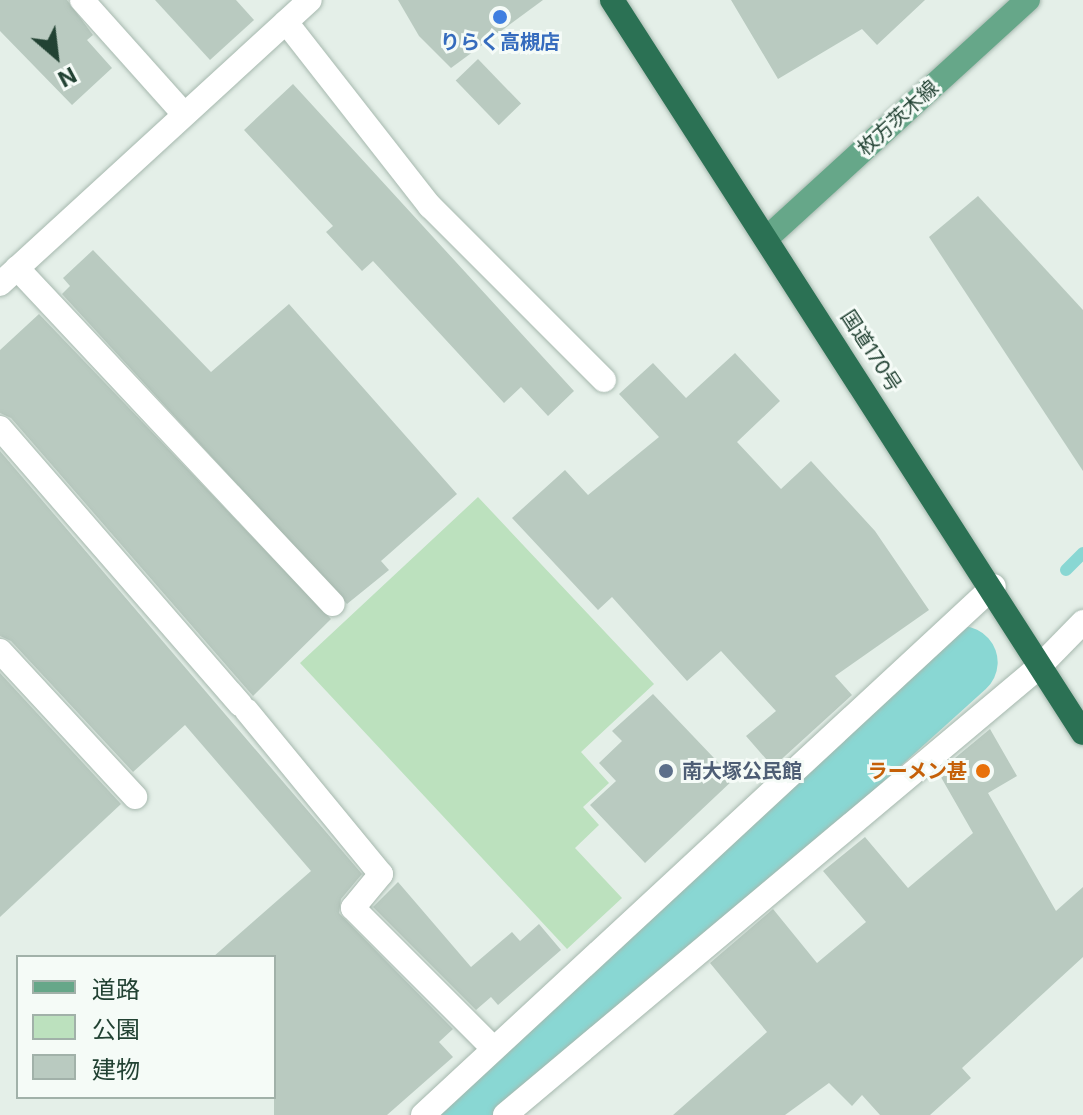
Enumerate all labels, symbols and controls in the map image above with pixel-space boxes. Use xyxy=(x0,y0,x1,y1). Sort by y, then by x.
marker: りらく高槻店 xyxy=(491,8,509,26)
north arrow xyxy=(16,16,96,96)
place label: りらく高槻店 xyxy=(440,30,560,54)
text: N xyxy=(54,62,81,93)
street label: 枚方茨木線 xyxy=(853,76,943,160)
street label: 国道170号 xyxy=(836,306,906,396)
place label: 南大塚公民館 xyxy=(682,759,802,783)
place label: ラーメン甚 xyxy=(867,759,967,783)
marker: 南大塚公民館 xyxy=(657,762,675,780)
marker: ラーメン甚 xyxy=(974,762,992,780)
legend xyxy=(16,955,276,1099)
text: 道路 xyxy=(92,975,140,1004)
text: 公園 xyxy=(92,1015,140,1044)
text: 建物 xyxy=(92,1055,140,1084)

